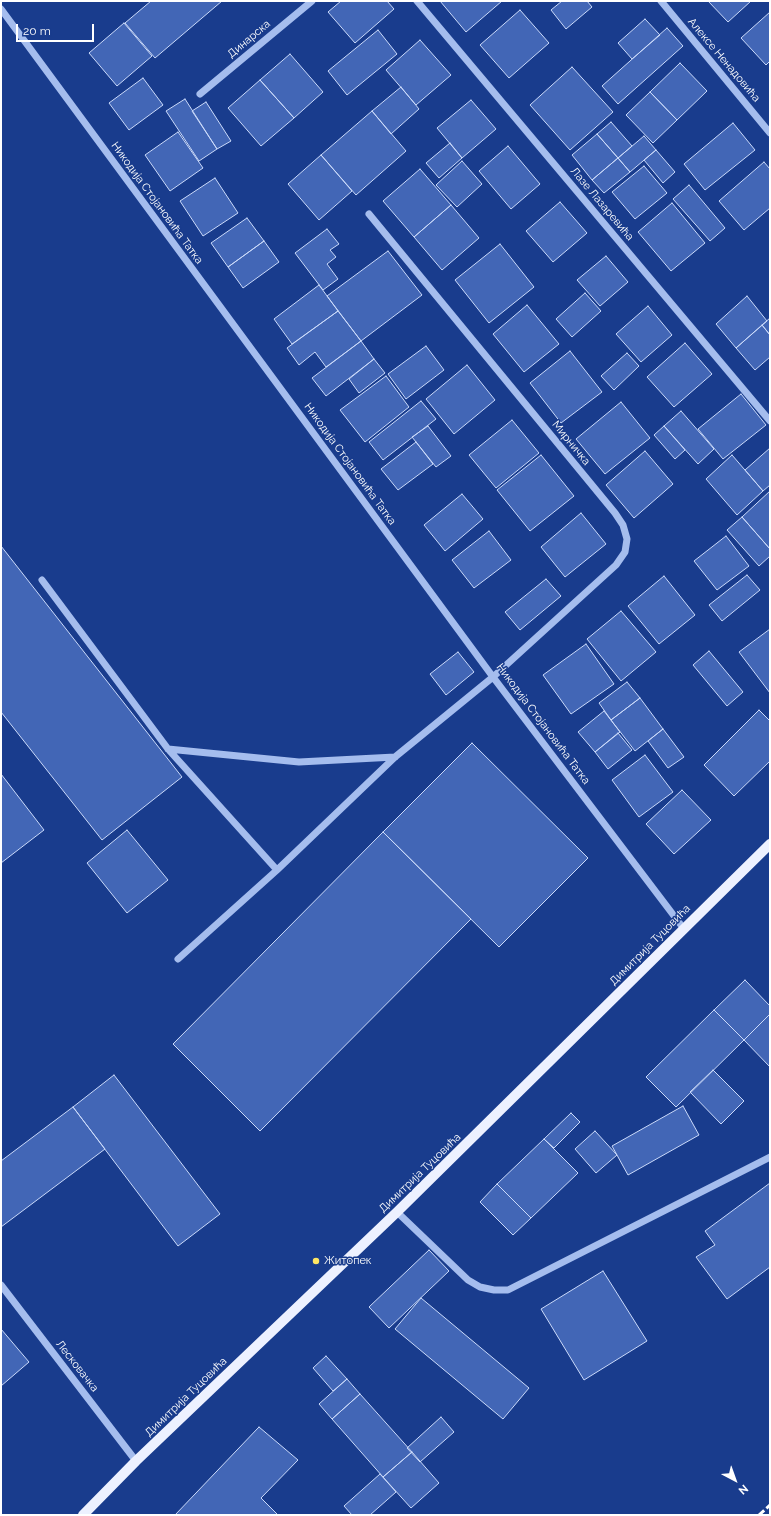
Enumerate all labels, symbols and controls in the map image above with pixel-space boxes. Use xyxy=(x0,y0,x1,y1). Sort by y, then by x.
street label: Алексе Ненадовића xyxy=(685,15,763,105)
scale bar xyxy=(18,16,96,42)
street label: Динарска xyxy=(225,17,273,61)
text: 20 m xyxy=(23,24,51,38)
street label: Никодија Стојановића Татка xyxy=(108,139,206,267)
street label: Лазе Лазаревића xyxy=(568,165,636,243)
street label: Никодија Стојановића Татка xyxy=(301,400,399,528)
street label: Мирничка xyxy=(549,418,593,468)
street label: Никодија Стојановића Татка xyxy=(493,661,593,787)
street label: Димитрија Туцовића xyxy=(607,902,693,988)
street label: Димитрија Туцовића xyxy=(376,1131,464,1215)
place label: Житопек xyxy=(324,1254,372,1268)
marker: Житопек xyxy=(311,1256,321,1266)
street label: Лесковачка xyxy=(53,1338,101,1394)
street label: Димитрија Туцовића xyxy=(142,1355,230,1439)
north arrow xyxy=(715,1460,755,1500)
text: N xyxy=(736,1482,751,1497)

